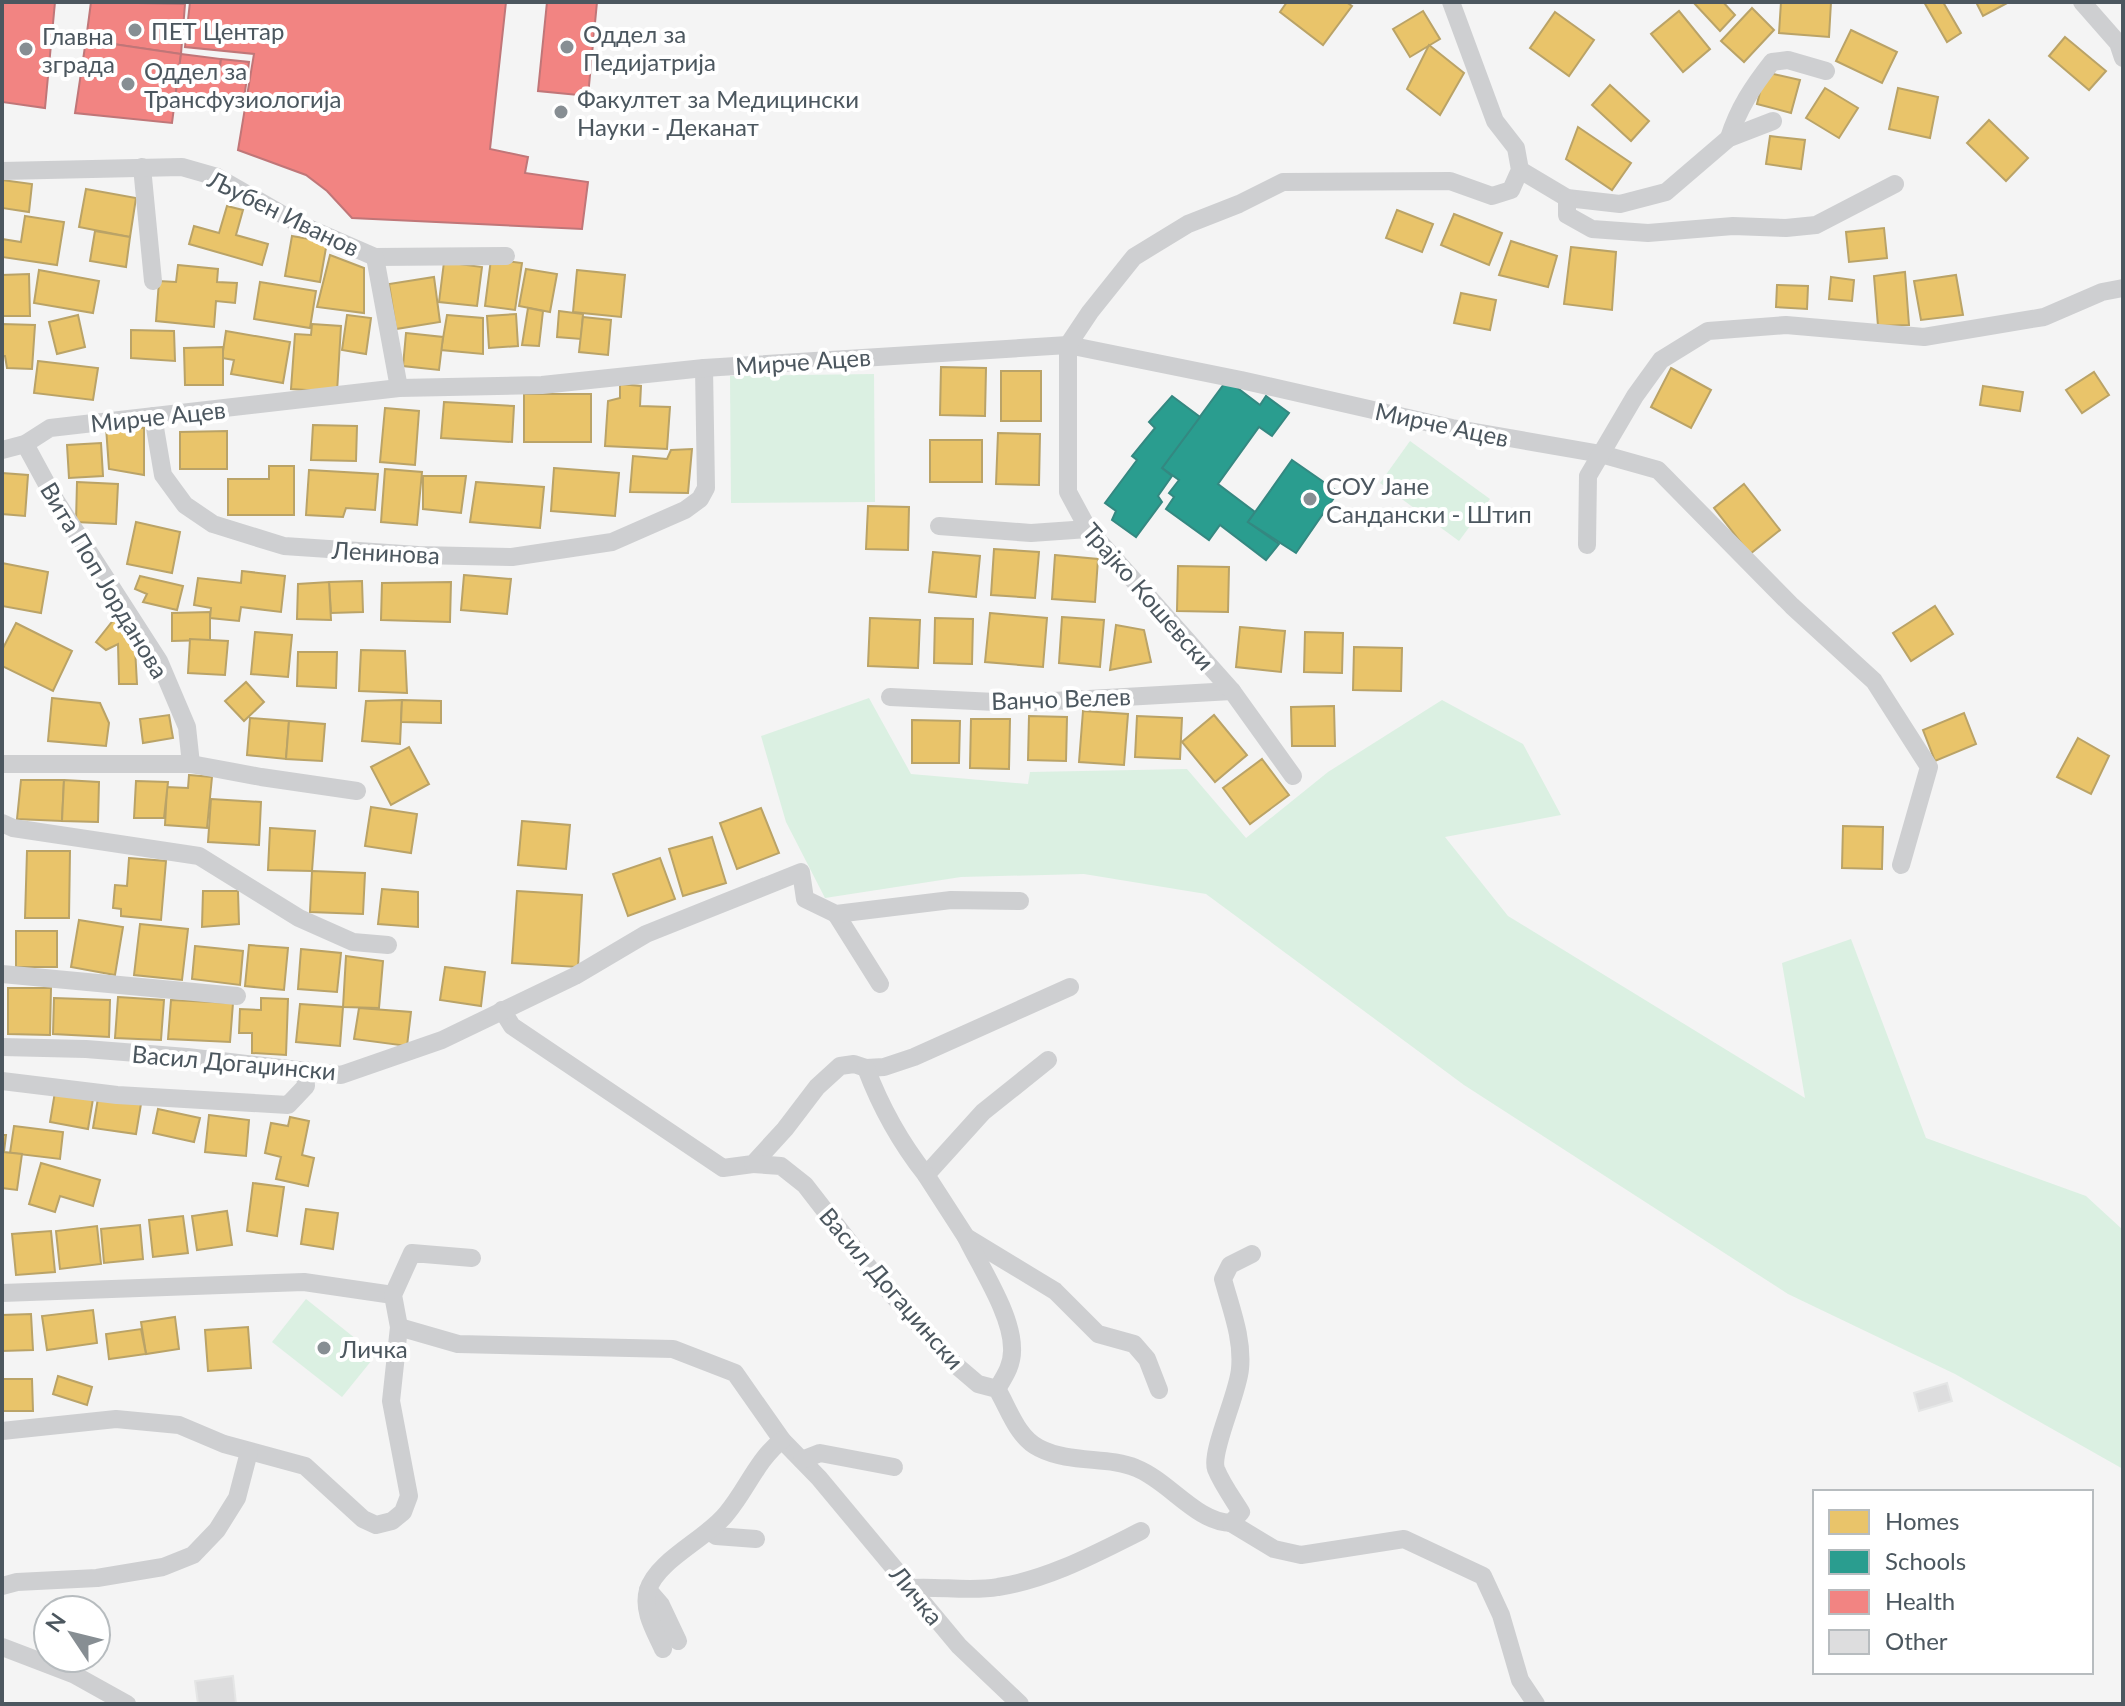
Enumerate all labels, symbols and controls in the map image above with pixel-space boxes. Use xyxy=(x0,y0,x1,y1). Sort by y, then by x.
place label: ПЕТ Центар xyxy=(151,16,284,45)
place label: Оддел за Педијатрија xyxy=(583,19,716,76)
place label: Главна зграда xyxy=(42,21,115,78)
marker: ПЕТ Центар xyxy=(126,21,144,39)
marker: Оддел за Педијатрија xyxy=(558,38,576,56)
marker: Главна зграда xyxy=(17,40,35,58)
place label: Оддел за Трансфузиологија xyxy=(144,56,341,113)
marker: Оддел за Трансфузиологија xyxy=(119,75,137,93)
place label: Факултет за Медицински Науки - Деканат xyxy=(577,84,859,141)
marker: Факултет за Медицински Науки - Деканат xyxy=(552,103,570,121)
street label: Љубен Иванов xyxy=(203,164,364,262)
street label: Мирче Ацев xyxy=(734,342,872,380)
street label: Мирче Ацев xyxy=(89,394,227,438)
street label: Мирче Ацев xyxy=(1373,396,1511,452)
place label: СОУ Јане Сандански - Штип xyxy=(1326,471,1532,528)
street label: Вита Поп Јорданова xyxy=(35,477,175,683)
marker: СОУ Јане Сандански - Штип xyxy=(1301,490,1319,508)
street label: Трајко Кошевски xyxy=(1077,517,1221,675)
street label: Ленинова xyxy=(330,535,441,569)
street label: Ванчо Велев xyxy=(991,681,1131,715)
street label: Васил Догаџински xyxy=(131,1039,337,1085)
street label: Васил Догаџински xyxy=(814,1201,970,1375)
place label: Личка xyxy=(339,1334,408,1363)
marker: Личка xyxy=(315,1339,333,1357)
legend xyxy=(1813,1490,2093,1674)
text: Homes xyxy=(1885,1506,1959,1535)
text: Schools xyxy=(1885,1546,1966,1575)
street label: Личка xyxy=(884,1559,950,1630)
text: Health xyxy=(1885,1586,1955,1615)
north arrow xyxy=(32,1594,112,1674)
text: N xyxy=(39,1608,71,1637)
text: Other xyxy=(1885,1626,1948,1655)

